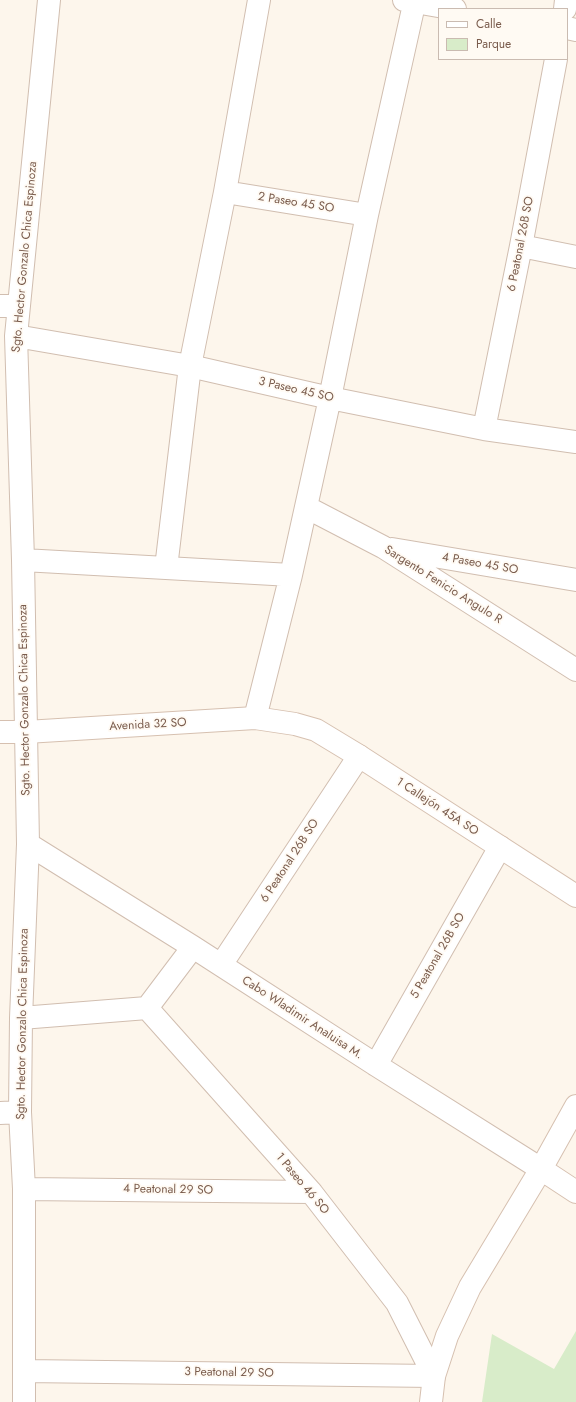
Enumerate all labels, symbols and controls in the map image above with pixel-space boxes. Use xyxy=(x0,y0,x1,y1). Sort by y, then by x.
legend xyxy=(438,8,568,60)
text: Calle xyxy=(476,15,502,33)
text: Parque xyxy=(476,35,511,53)
street label: Sgto. Hector Gonzalo Chica Espinoza xyxy=(9,161,41,353)
street label: 2 Paseo 45 SO xyxy=(257,190,335,216)
street label: 6 Peatonal 26B SO xyxy=(505,195,537,293)
street label: 3 Paseo 45 SO xyxy=(257,374,335,406)
street label: Sargento Fenicio Angulo R xyxy=(382,543,504,627)
street label: 4 Paseo 45 SO xyxy=(441,550,519,578)
street label: Sgto. Hector Gonzalo Chica Espinoza xyxy=(16,604,34,796)
street label: Avenida 32 SO xyxy=(109,716,187,734)
street label: 1 Callejón 45A SO xyxy=(393,775,481,839)
street label: 6 Peatonal 26B SO xyxy=(258,817,322,905)
street label: 5 Peatonal 26B SO xyxy=(408,911,468,1001)
street label: Sgto. Hector Gonzalo Chica Espinoza xyxy=(14,928,32,1120)
street label: Cabo Wladimir Analuisa M. xyxy=(239,973,365,1063)
street label: 1 Paseo 46 SO xyxy=(272,1150,332,1218)
street label: 4 Peatonal 29 SO xyxy=(123,1182,213,1198)
street label: 3 Peatonal 29 SO xyxy=(184,1365,274,1381)

